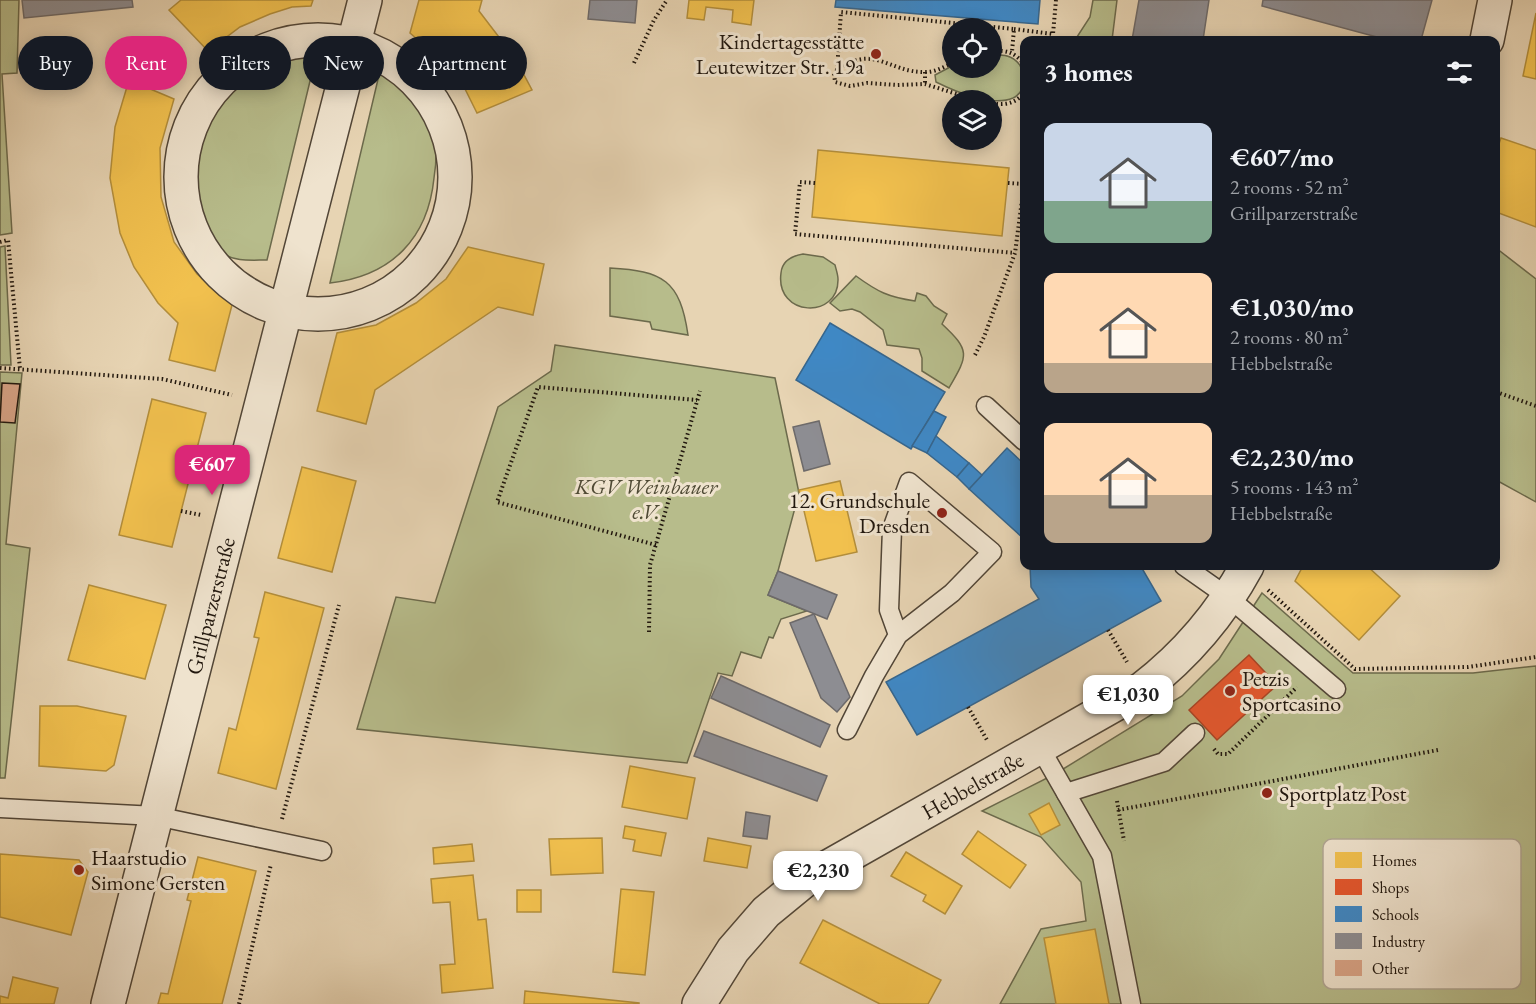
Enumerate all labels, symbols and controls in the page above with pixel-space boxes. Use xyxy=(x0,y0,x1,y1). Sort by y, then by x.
map controls xyxy=(942,18,1002,150)
button: locate xyxy=(942,18,1002,78)
place label: Kindertagesstätte Leutewitzer Str. 19a xyxy=(696,27,864,81)
chip: Buy xyxy=(18,36,93,90)
chip: Rent xyxy=(105,36,187,90)
chip: Filters xyxy=(199,36,291,90)
chip: New xyxy=(303,36,384,90)
chip: Apartment xyxy=(396,36,527,90)
marker: Kindertagesstätte Leutewitzer Str. 19a xyxy=(869,47,883,61)
text: 3 homes xyxy=(1044,55,1133,89)
icon: filters xyxy=(1443,56,1476,89)
button: layers xyxy=(942,90,1002,150)
text: €607/mo xyxy=(1230,140,1333,174)
icon: home xyxy=(1092,147,1164,219)
text: 2 rooms · 52 m² xyxy=(1230,174,1349,200)
text: Grillparzerstraße xyxy=(1230,200,1358,226)
text: €1,030/mo xyxy=(1230,290,1354,324)
icon: home xyxy=(1092,297,1164,369)
text: 2 rooms · 80 m² xyxy=(1230,324,1349,350)
text: Hebbelstraße xyxy=(1230,350,1332,376)
text: €2,230/mo xyxy=(1230,440,1354,474)
pin: €607 xyxy=(176,445,248,496)
icon: home xyxy=(1092,447,1164,519)
text: €607 xyxy=(189,451,235,477)
park label: KGV Weinbauer e.V. xyxy=(574,472,719,526)
text: 5 rooms · 143 m² xyxy=(1230,474,1358,500)
place label: 12. Grundschule Dresden xyxy=(789,486,930,540)
text: Hebbelstraße xyxy=(1230,500,1332,526)
marker: 12. Grundschule Dresden xyxy=(935,506,949,520)
street label: Grillparzerstraße xyxy=(179,534,242,678)
place label: Petzis Sportcasino xyxy=(1242,664,1341,718)
pin: €1,030 xyxy=(1079,675,1177,726)
text: €1,030 xyxy=(1097,681,1159,707)
marker: Petzis Sportcasino xyxy=(1223,684,1237,698)
street label: Hebbelstraße xyxy=(916,745,1029,826)
place label: Sportplatz Post xyxy=(1279,779,1407,808)
marker: Sportplatz Post xyxy=(1260,786,1274,800)
legend xyxy=(1323,839,1521,989)
place label: Haarstudio Simone Gersten xyxy=(91,843,226,897)
text: Homes xyxy=(1372,850,1417,871)
pin: €2,230 xyxy=(769,851,867,902)
text: €2,230 xyxy=(787,857,849,883)
marker: Haarstudio Simone Gersten xyxy=(72,863,86,877)
text: Shops xyxy=(1372,877,1409,898)
text: Schools xyxy=(1372,904,1419,925)
text: Industry xyxy=(1372,931,1426,952)
text: Other xyxy=(1372,958,1410,979)

